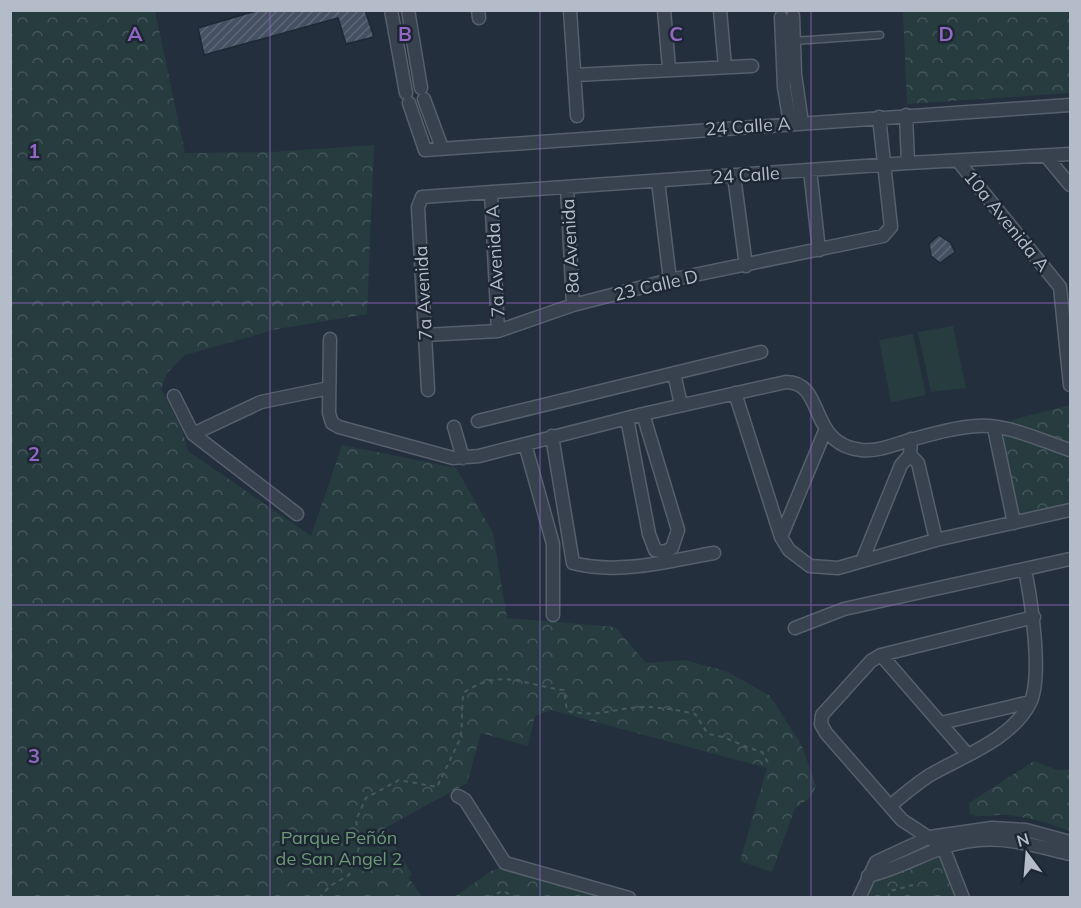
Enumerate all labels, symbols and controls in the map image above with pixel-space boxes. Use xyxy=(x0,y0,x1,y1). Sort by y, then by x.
text: A xyxy=(128,21,143,46)
text: B xyxy=(398,21,412,46)
text: C xyxy=(669,21,683,46)
text: D xyxy=(938,21,954,46)
street label: 24 Calle A xyxy=(705,112,791,140)
text: 1 xyxy=(28,138,40,163)
street label: 24 Calle xyxy=(712,161,780,189)
street label: 10a Avenida A xyxy=(959,166,1055,276)
street label: 8a Avenida xyxy=(556,198,584,294)
street label: 7a Avenida A xyxy=(481,204,509,318)
street label: 7a Avenida xyxy=(409,245,437,341)
street label: 23 Calle D xyxy=(612,264,700,306)
text: 2 xyxy=(28,441,40,466)
text: 3 xyxy=(28,743,40,768)
north arrow xyxy=(997,824,1057,884)
park label: Parque Peñón de San Angel 2 xyxy=(276,826,402,870)
text: N xyxy=(1014,828,1031,851)

